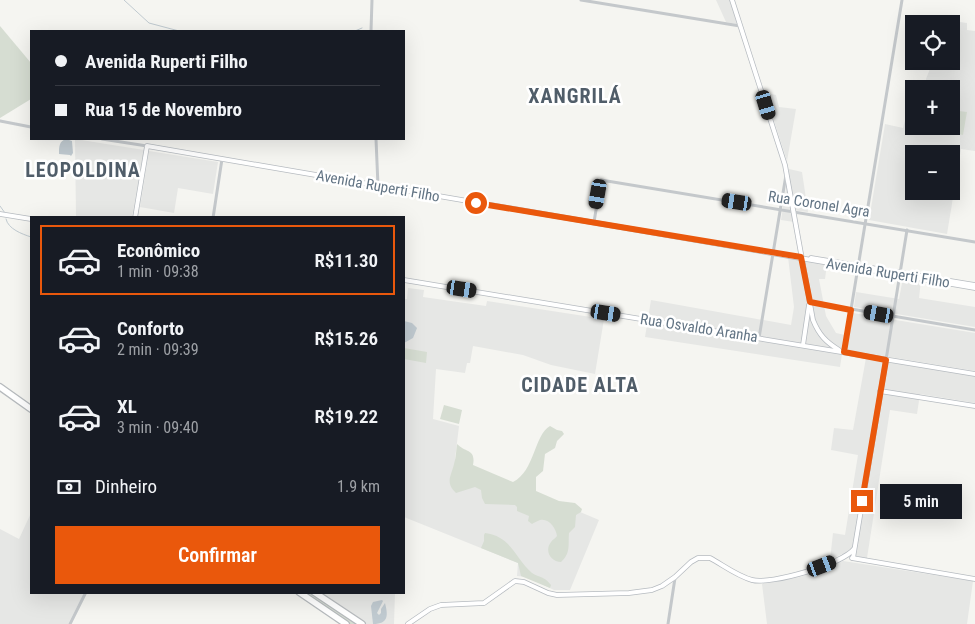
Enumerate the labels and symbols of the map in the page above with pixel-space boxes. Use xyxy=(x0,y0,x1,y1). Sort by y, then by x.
district label: XANGRILÁ xyxy=(528,84,622,108)
car xyxy=(754,88,777,122)
district label: LEOPOLDINA xyxy=(25,158,141,182)
street label: Avenida Ruperti Filho xyxy=(315,166,441,206)
car xyxy=(588,178,607,210)
street label: Rua Coronel Agra xyxy=(767,187,871,221)
route start xyxy=(465,192,487,214)
car xyxy=(721,192,752,212)
street label: Avenida Ruperti Filho xyxy=(825,254,951,292)
car xyxy=(446,279,477,299)
car xyxy=(590,303,621,323)
car xyxy=(862,304,895,324)
street label: Rua Osvaldo Aranha xyxy=(639,310,759,346)
district label: CIDADE ALTA xyxy=(521,373,639,397)
callout: 5 min xyxy=(880,484,962,518)
route end xyxy=(851,490,873,512)
car xyxy=(805,554,838,578)

